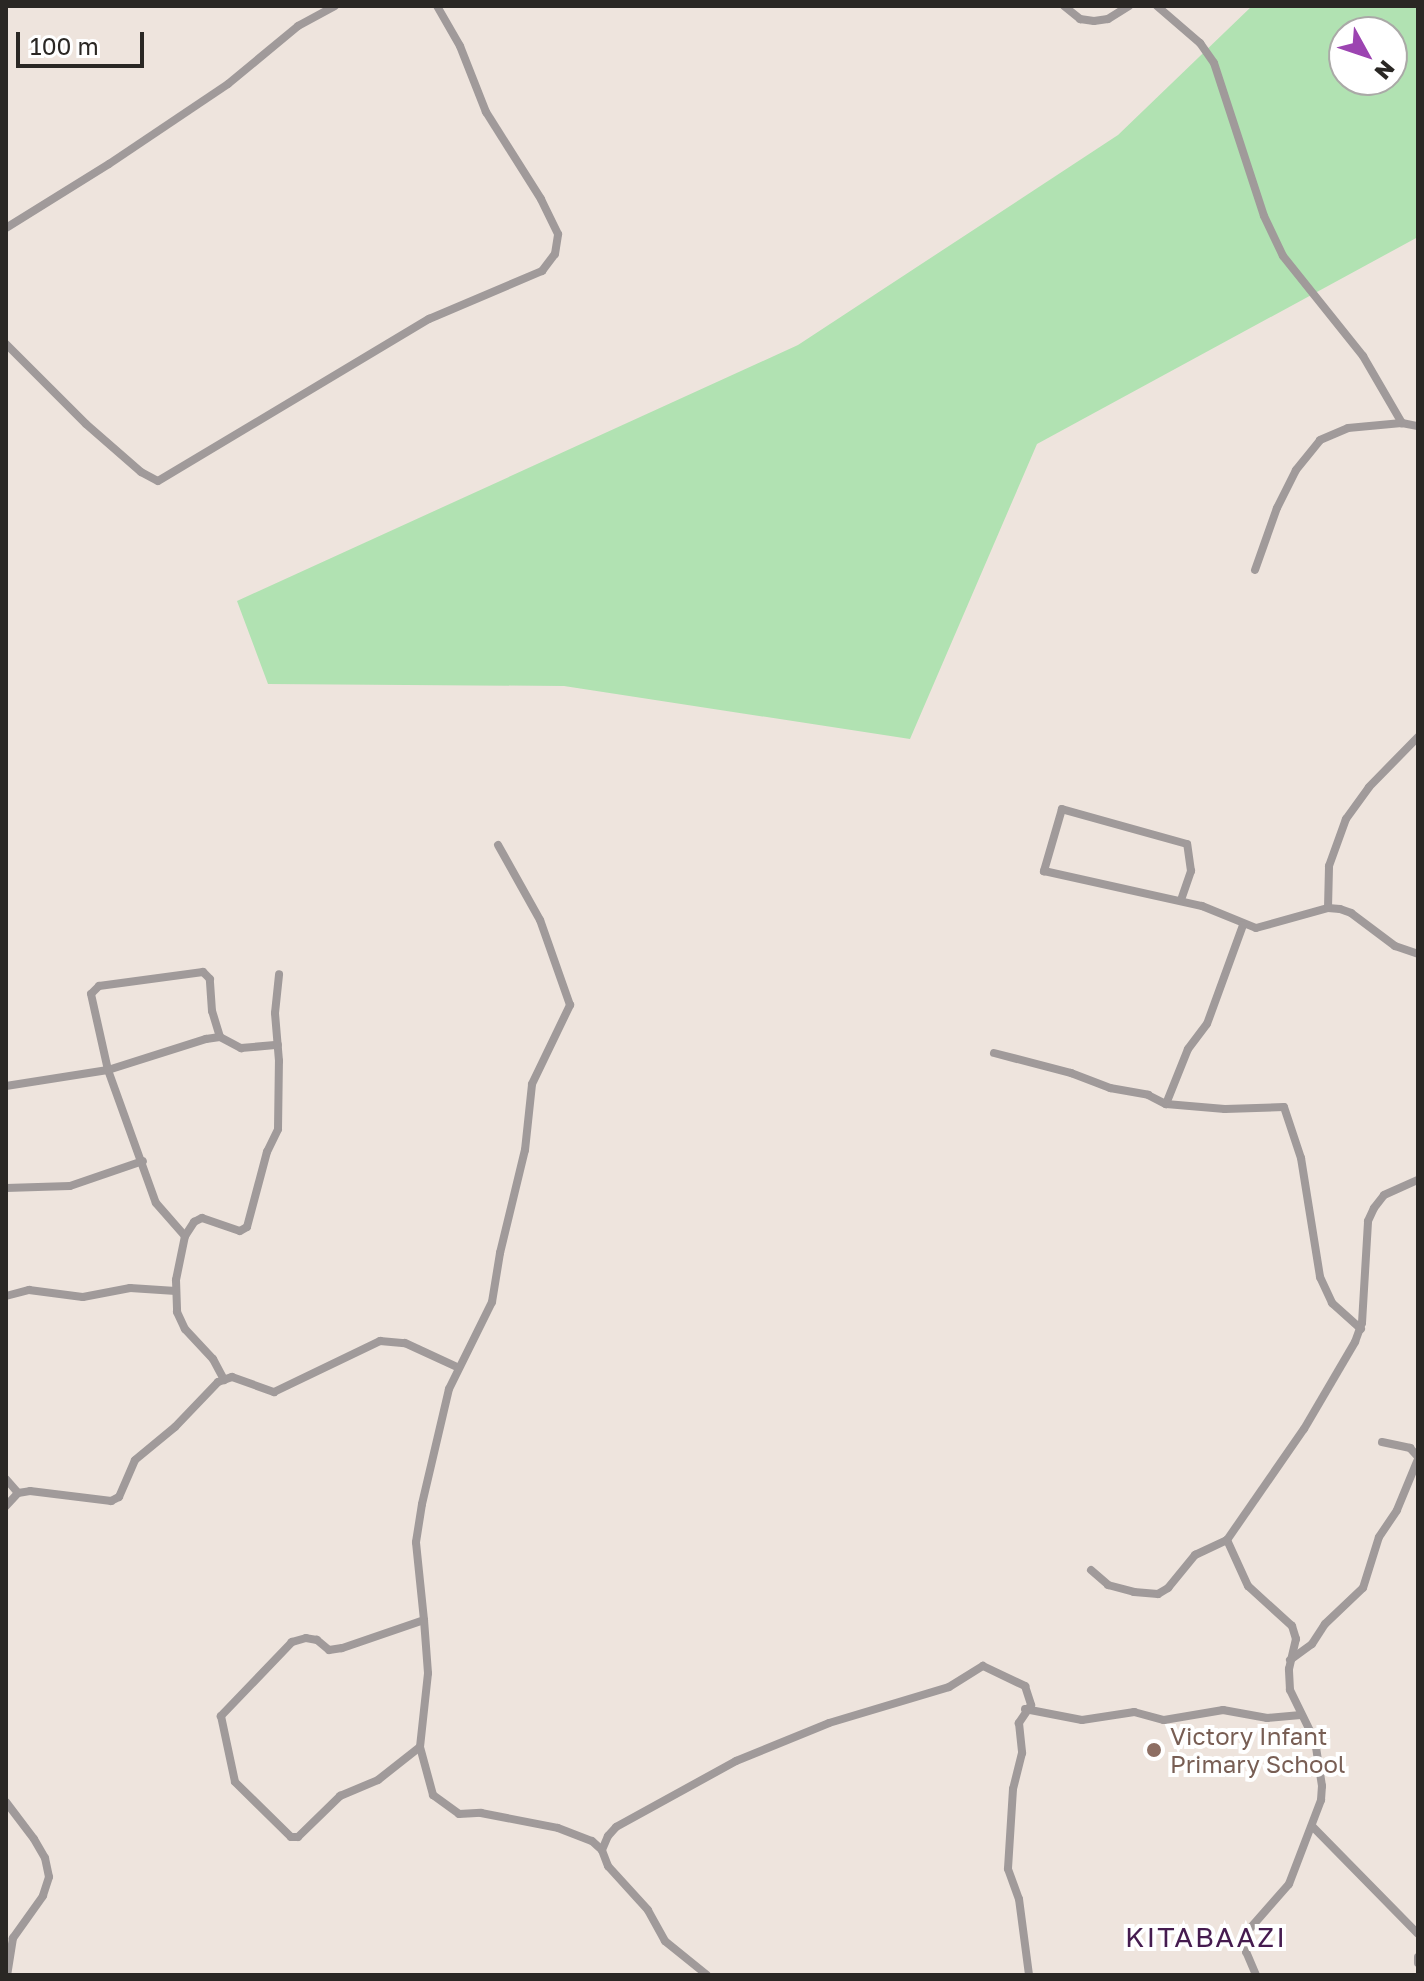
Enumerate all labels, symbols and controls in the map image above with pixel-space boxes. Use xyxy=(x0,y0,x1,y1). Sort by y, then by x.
scale bar xyxy=(20,16,148,66)
north arrow xyxy=(1328,16,1408,96)
text: 100 m xyxy=(30,31,99,60)
text: N xyxy=(1370,55,1401,86)
place label: Victory Infant Primary School xyxy=(1170,1722,1346,1778)
marker: Victory Infant Primary School xyxy=(1145,1741,1163,1759)
district label: KITABAAZI xyxy=(1125,1920,1287,1954)

